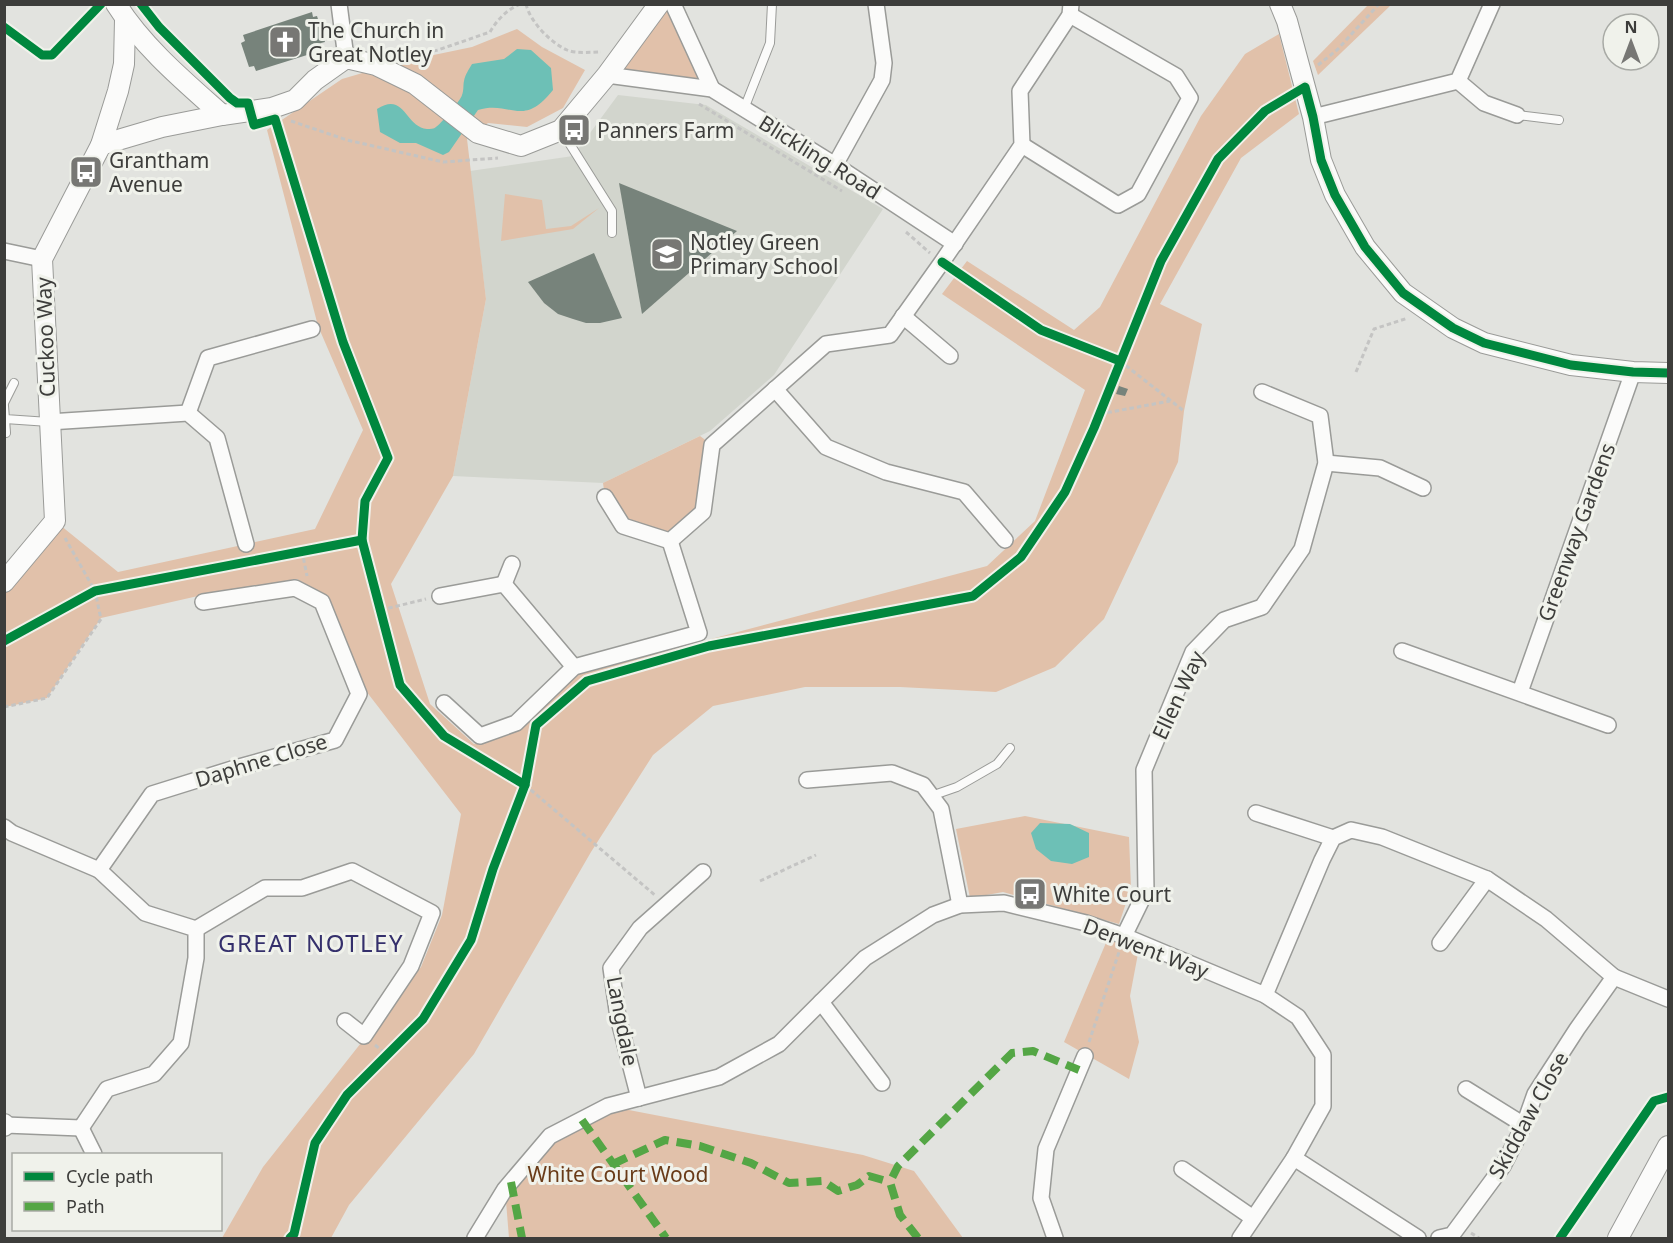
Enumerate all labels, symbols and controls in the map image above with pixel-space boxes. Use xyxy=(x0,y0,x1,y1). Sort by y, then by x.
north arrow xyxy=(1601,12,1661,72)
place label: The Church in Great Notley xyxy=(308,16,444,68)
text: N xyxy=(1624,16,1638,38)
church icon: The Church in Great Notley xyxy=(267,24,303,60)
street label: Blickling Road xyxy=(754,108,886,206)
bus stop icon: Panners Farm xyxy=(556,112,592,148)
place label: Panners Farm xyxy=(597,116,734,144)
place label: Grantham Avenue xyxy=(109,146,209,198)
bus stop icon: Grantham Avenue xyxy=(68,154,104,190)
place label: Notley Green Primary School xyxy=(690,228,838,280)
school or university icon: Notley Green Primary School xyxy=(649,236,685,272)
street label: Cuckoo Way xyxy=(29,276,61,397)
street label: Greenway Gardens xyxy=(1531,439,1621,625)
street label: Ellen Way xyxy=(1145,646,1211,744)
street label: Daphne Close xyxy=(192,727,330,793)
bus stop icon: White Court xyxy=(1012,876,1048,912)
place label: White Court xyxy=(1053,880,1171,908)
street label: Derwent Way xyxy=(1079,911,1213,985)
district label: GREAT NOTLEY xyxy=(218,926,404,959)
street label: Langdale xyxy=(601,974,645,1068)
street label: Skiddaw Close xyxy=(1482,1047,1574,1183)
legend xyxy=(12,1153,222,1231)
park label: White Court Wood xyxy=(528,1160,708,1188)
text: Cycle path xyxy=(66,1164,153,1188)
text: Path xyxy=(66,1194,105,1218)

